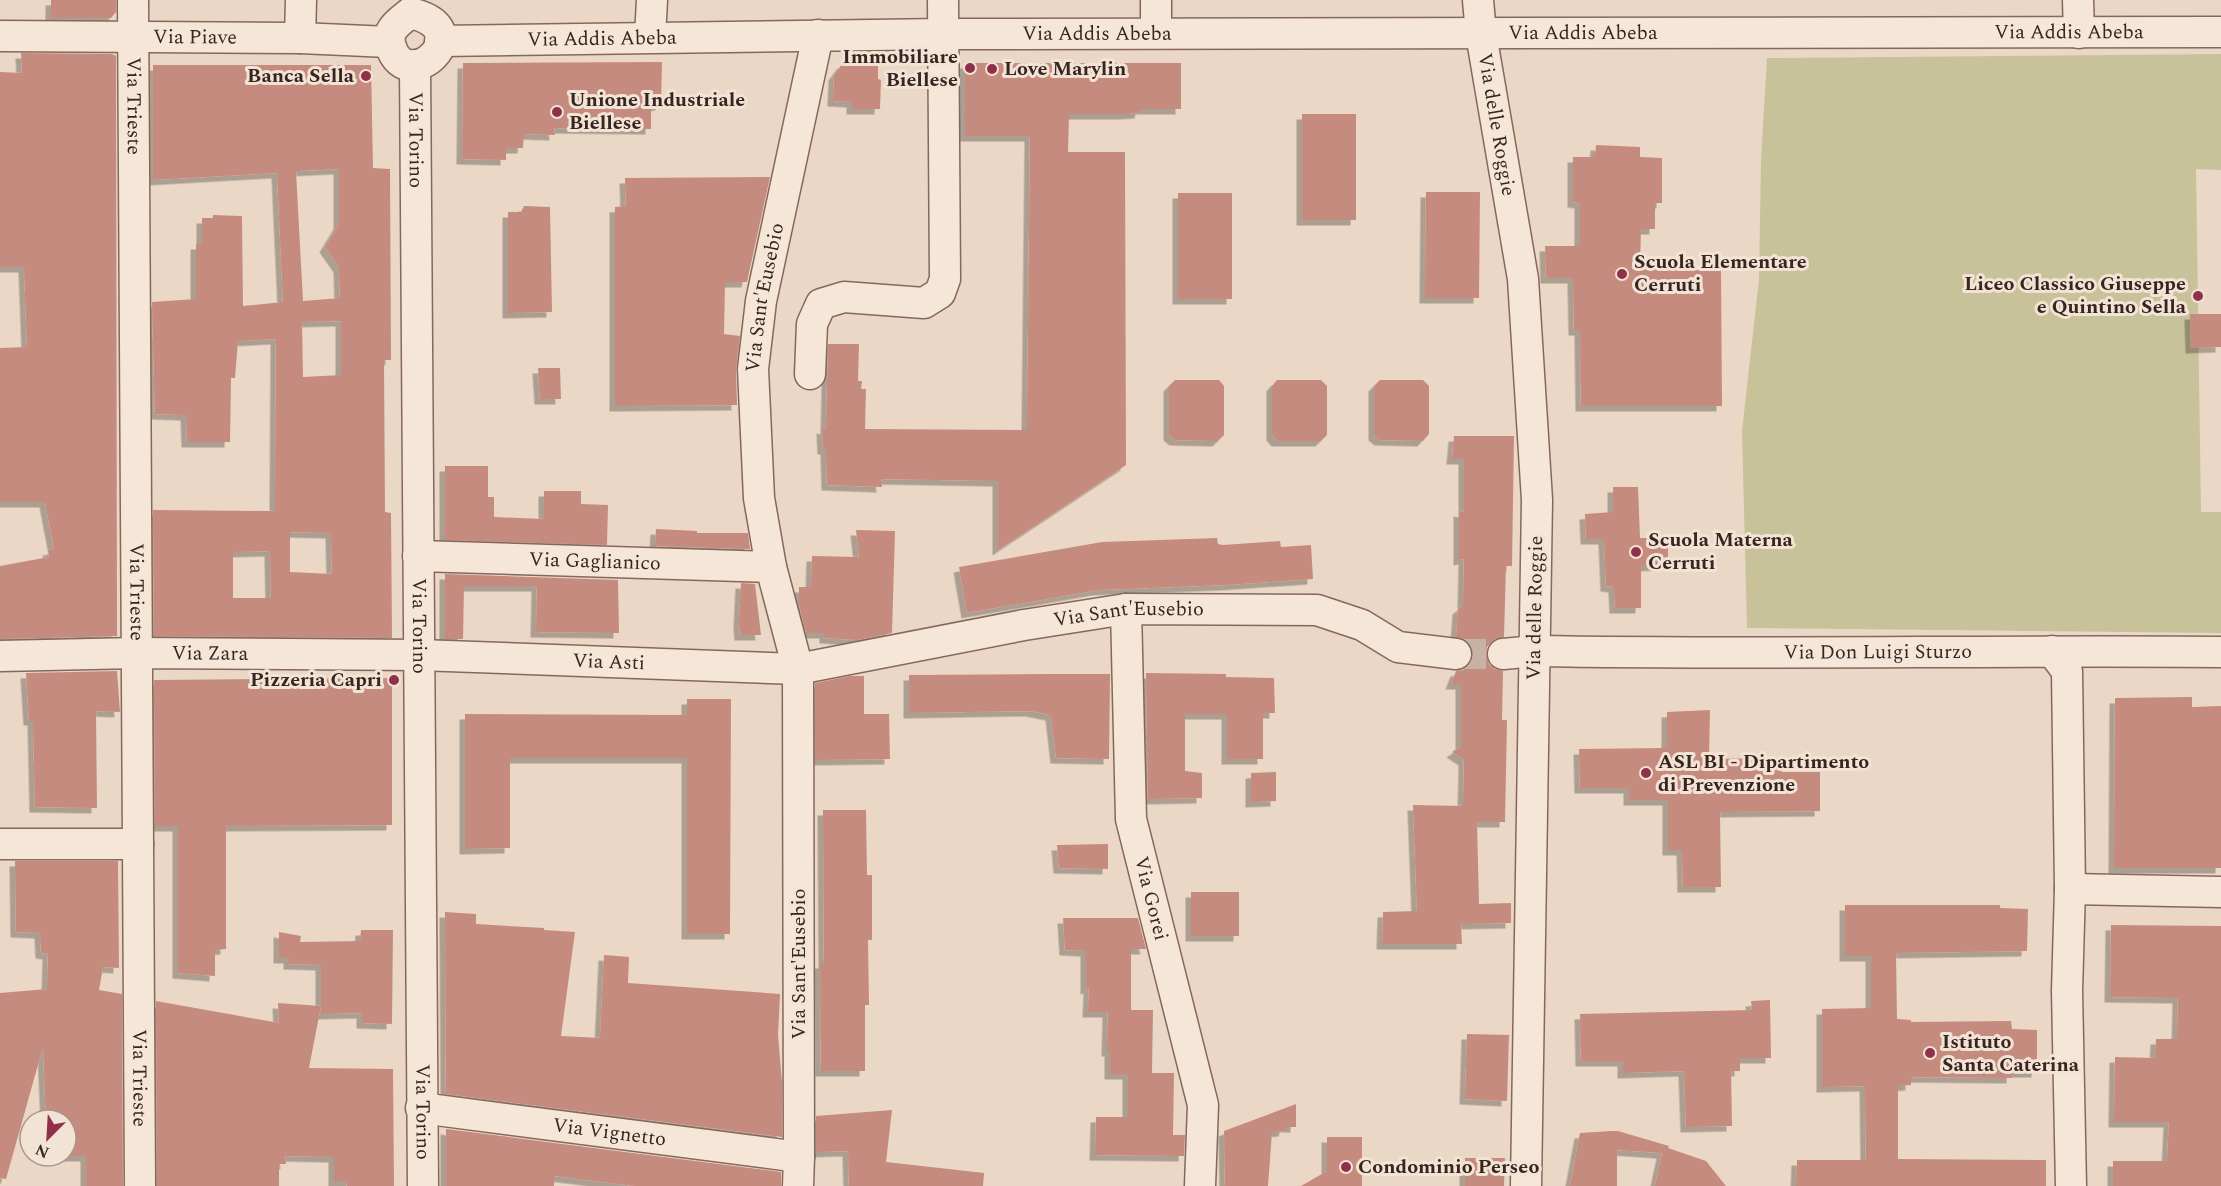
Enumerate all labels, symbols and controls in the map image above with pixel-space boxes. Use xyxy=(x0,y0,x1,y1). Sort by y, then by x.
street label: Via Addis Abeba xyxy=(1994,17,2144,47)
street label: Via Addis Abeba xyxy=(1508,18,1658,48)
street label: Via Addis Abeba xyxy=(1022,19,1172,49)
street label: Via Piave xyxy=(153,22,237,53)
street label: Via Addis Abeba xyxy=(527,23,677,55)
place label: Immobiliare Biellese xyxy=(843,42,958,95)
street label: Via delle Roggie xyxy=(1470,51,1524,198)
place label: Love Marylin xyxy=(1004,54,1126,84)
street label: Via Trieste xyxy=(118,57,149,155)
place label: Banca Sella xyxy=(247,61,355,91)
marker: Immobiliare Biellese xyxy=(963,61,977,75)
marker: Love Marylin xyxy=(985,62,999,76)
marker: Banca Sella xyxy=(359,69,373,83)
place label: Unione Industriale Biellese xyxy=(569,85,745,138)
street label: Via Torino xyxy=(400,92,431,188)
marker: Unione Industriale Biellese xyxy=(550,105,564,119)
street label: Via Sant'Eusebio xyxy=(738,220,792,374)
place label: Scuola Elementare Cerruti xyxy=(1634,247,1807,300)
marker: Scuola Elementare Cerruti xyxy=(1615,267,1629,281)
place label: Liceo Classico Giuseppe e Quintino Sella xyxy=(1964,269,2187,322)
marker: Liceo Classico Giuseppe e Quintino Sella xyxy=(2191,289,2205,303)
place label: Scuola Materna Cerruti xyxy=(1648,525,1793,578)
street label: Via delle Roggie xyxy=(1519,535,1551,681)
street label: Via Trieste xyxy=(121,543,152,641)
street label: Via Gaglianico xyxy=(529,544,661,579)
marker: Scuola Materna Cerruti xyxy=(1629,545,1643,559)
street label: Via Torino xyxy=(404,578,434,674)
street label: Via Sant'Eusebio xyxy=(1051,594,1204,635)
street label: Via Don Luigi Sturzo xyxy=(1784,637,1972,668)
street label: Via Zara xyxy=(172,638,249,669)
street label: Via Asti xyxy=(572,646,646,678)
place label: Pizzeria Capri xyxy=(250,665,382,695)
marker: Pizzeria Capri xyxy=(387,673,401,687)
place label: ASL BI - Dipartimento di Prevenzione xyxy=(1658,747,1869,800)
marker: ASL BI - Dipartimento di Prevenzione xyxy=(1639,766,1653,780)
street label: Via Gorei xyxy=(1126,853,1176,944)
street label: Via Sant'Eusebio xyxy=(784,888,814,1040)
place label: Istituto Santa Caterina xyxy=(1942,1027,2080,1080)
street label: Via Trieste xyxy=(124,1029,155,1127)
marker: Istituto Santa Caterina xyxy=(1923,1046,1937,1060)
street label: Via Torino xyxy=(407,1064,438,1160)
north arrow xyxy=(18,1108,78,1168)
street label: Via Vignetto xyxy=(551,1110,668,1155)
text: N xyxy=(31,1137,53,1164)
place label: Condominio Perseo xyxy=(1358,1152,1539,1182)
marker: Condominio Perseo xyxy=(1339,1160,1353,1174)

